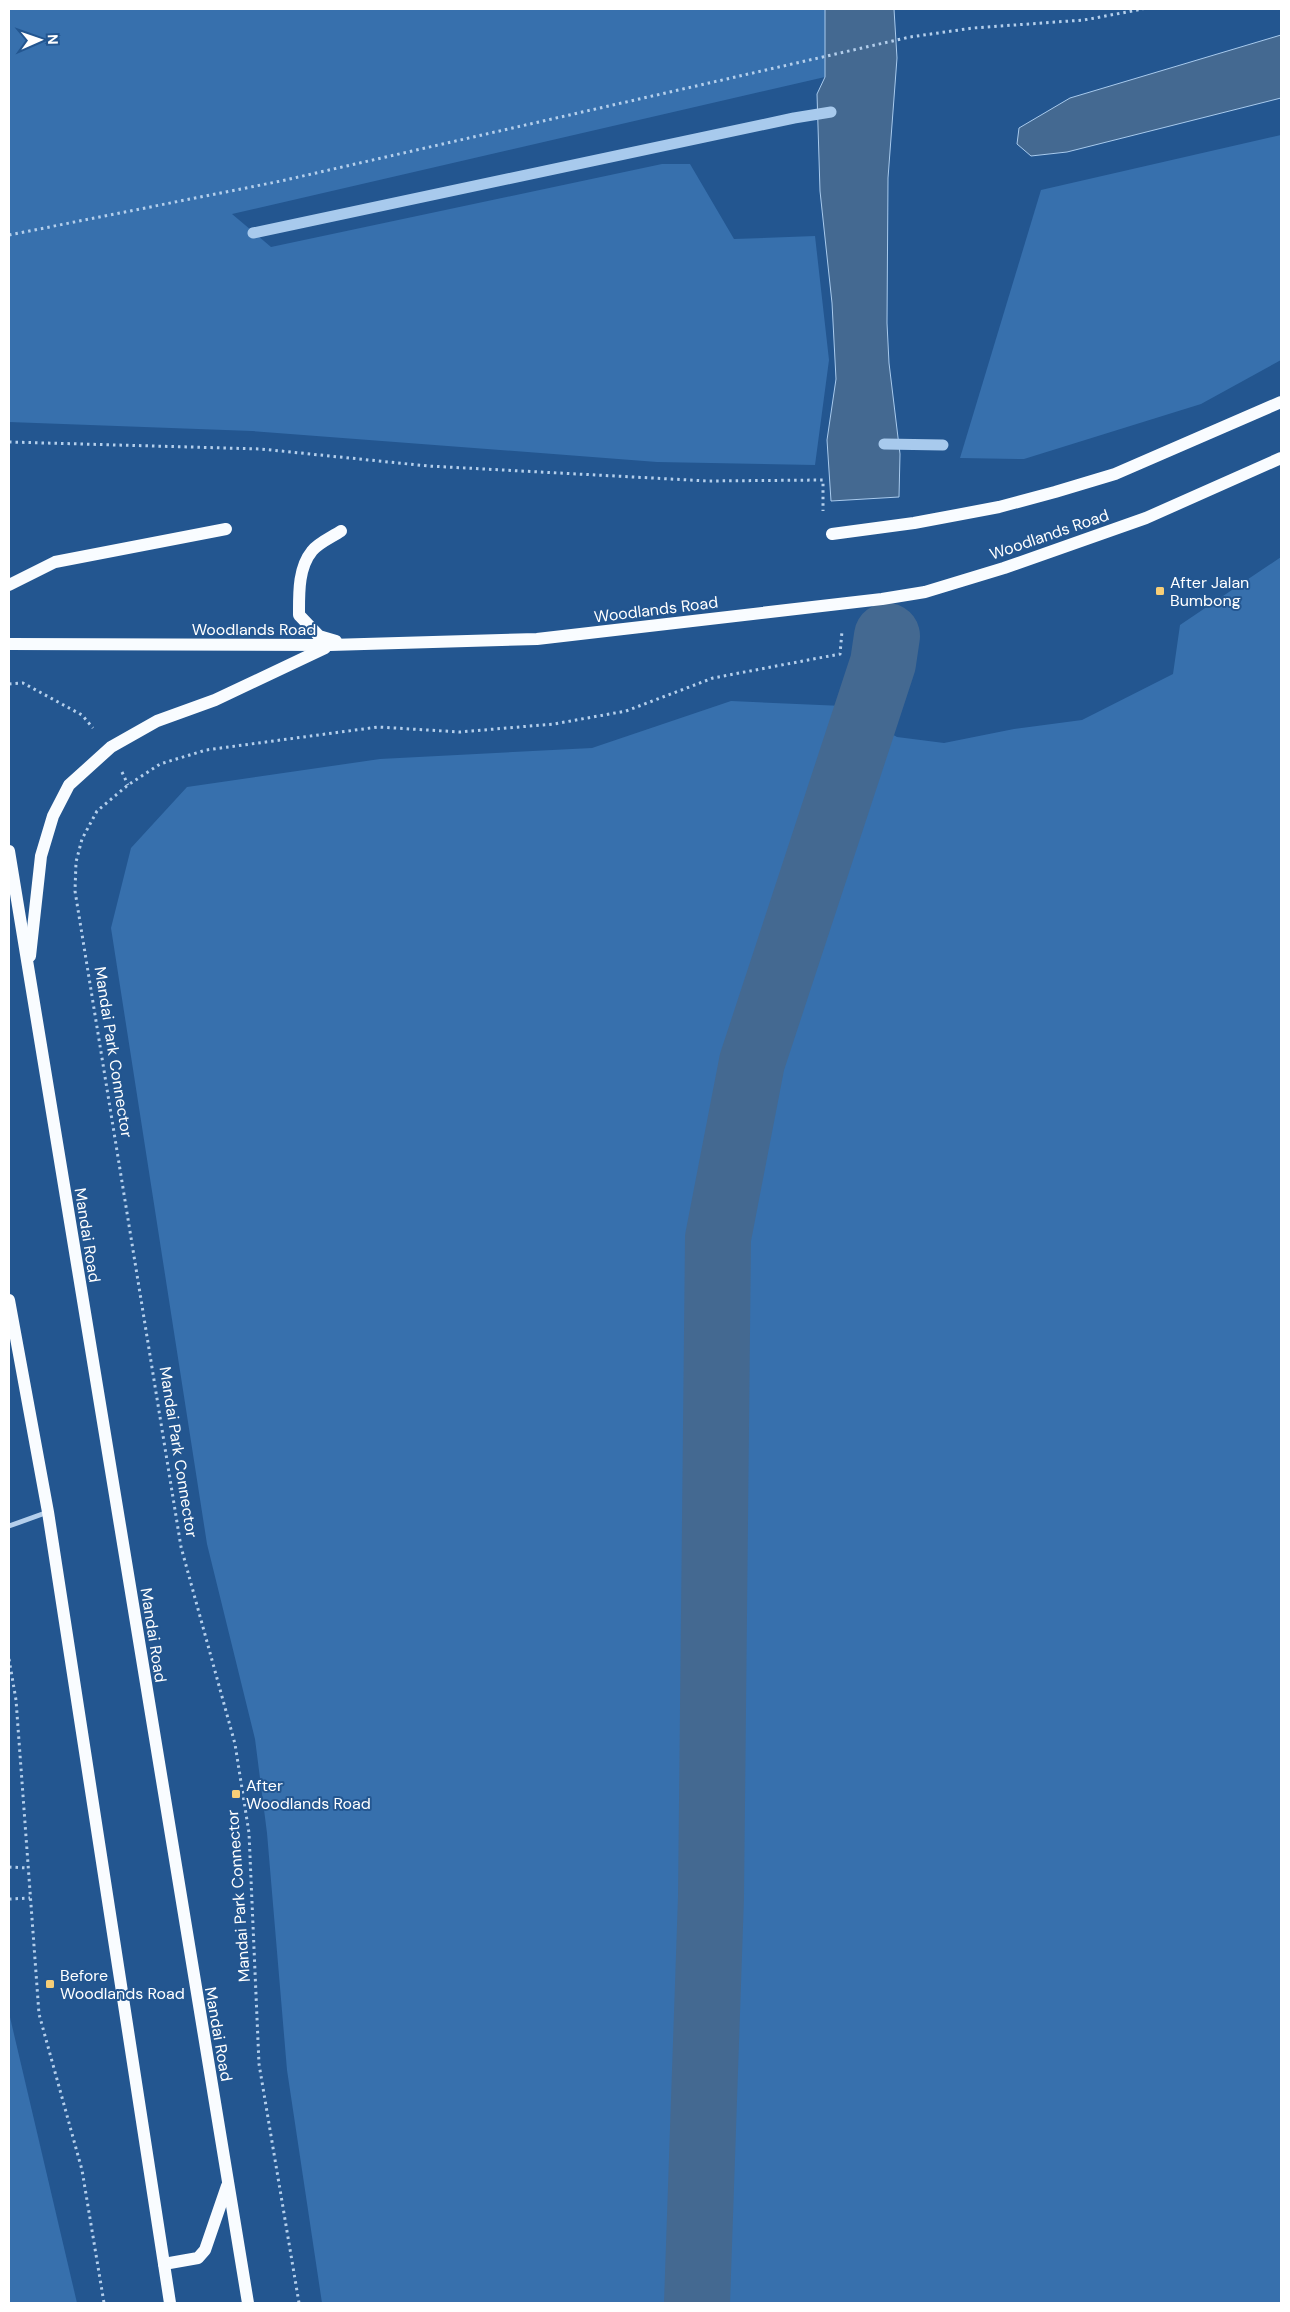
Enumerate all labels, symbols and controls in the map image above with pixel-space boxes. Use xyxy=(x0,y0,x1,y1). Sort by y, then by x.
north arrow xyxy=(15,15,65,65)
text: N xyxy=(44,34,62,45)
street label: Woodlands Road xyxy=(987,504,1112,565)
place label: After Jalan Bumbong xyxy=(1170,572,1249,611)
marker: After Jalan Bumbong xyxy=(1154,585,1166,597)
street label: Woodlands Road xyxy=(593,591,719,628)
street label: Woodlands Road xyxy=(192,619,316,640)
street label: Mandai Park Connector xyxy=(90,965,137,1139)
street label: Mandai Road xyxy=(70,1186,105,1284)
street label: Mandai Park Connector xyxy=(155,1365,202,1539)
street label: Mandai Road xyxy=(136,1586,171,1684)
place label: After Woodlands Road xyxy=(246,1775,371,1814)
marker: After Woodlands Road xyxy=(230,1788,242,1800)
street label: Mandai Park Connector xyxy=(222,1809,255,1983)
place label: Before Woodlands Road xyxy=(60,1965,185,2004)
marker: Before Woodlands Road xyxy=(44,1978,56,1990)
street label: Mandai Road xyxy=(200,1985,237,2083)

